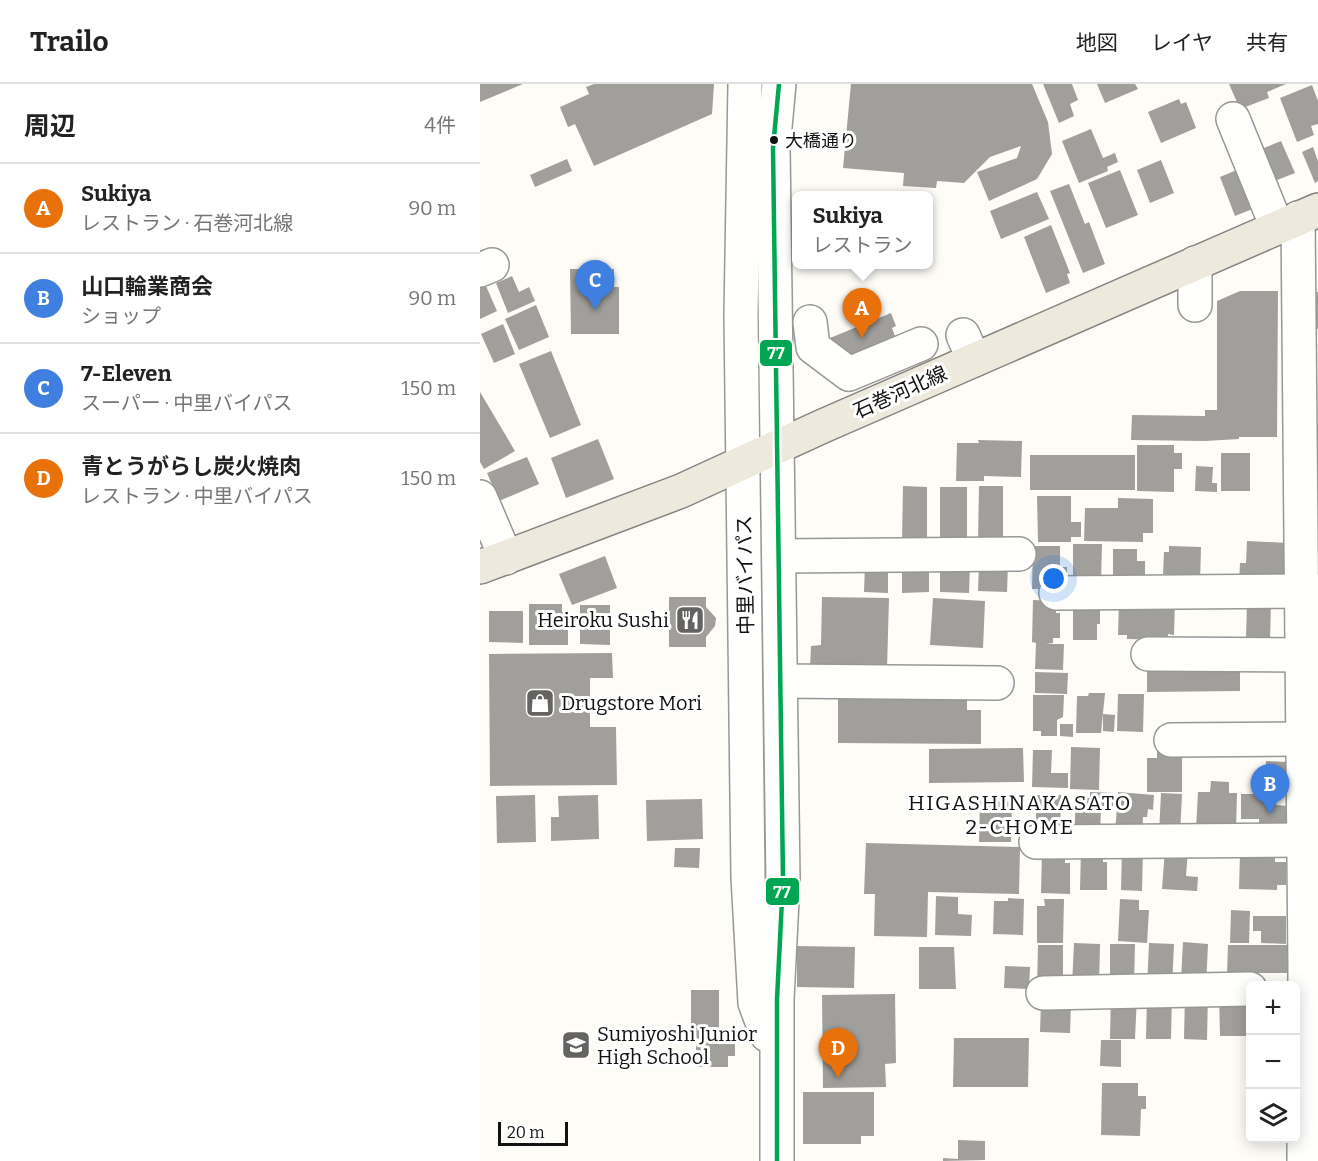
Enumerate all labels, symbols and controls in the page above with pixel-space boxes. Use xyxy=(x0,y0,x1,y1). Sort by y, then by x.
text: Trailo xyxy=(30,25,109,58)
text: 地図 xyxy=(1076,30,1118,56)
text: レイヤ xyxy=(1151,30,1213,56)
text: 共有 xyxy=(1246,30,1288,56)
text: 周辺 xyxy=(24,111,76,142)
text: 4件 xyxy=(424,113,456,137)
place label: 大橋通り xyxy=(785,130,857,152)
marker: 大橋通り xyxy=(768,134,780,146)
text: Sukiya xyxy=(81,180,151,207)
popup xyxy=(792,191,933,269)
text: A xyxy=(36,196,51,220)
text: 90 m xyxy=(408,196,456,220)
text: Sukiya xyxy=(813,202,883,229)
text: レストラン · 石巻河北線 xyxy=(81,211,293,235)
text: レストラン xyxy=(813,233,913,257)
pin: C xyxy=(576,260,614,310)
text: 山口輪業商会 xyxy=(81,273,213,300)
text: B xyxy=(37,286,50,310)
text: 90 m xyxy=(408,286,456,310)
pin: A xyxy=(842,288,881,338)
text: ショップ xyxy=(81,304,161,328)
line badge: 77 xyxy=(759,339,793,367)
text: 77 xyxy=(767,344,785,363)
text: 7-Eleven xyxy=(81,360,172,387)
street label: 石巻河北線 xyxy=(849,361,951,423)
text: C xyxy=(37,376,50,400)
text: 150 m xyxy=(401,376,456,400)
text: スーパー · 中里バイパス xyxy=(81,391,293,415)
text: 青とうがらし炭火焼肉 xyxy=(81,453,301,480)
text: D xyxy=(36,466,51,490)
text: 150 m xyxy=(401,466,456,490)
text: レストラン · 中里バイパス xyxy=(81,484,313,508)
street label: 中里バイパス xyxy=(732,515,758,635)
your location xyxy=(1039,564,1068,593)
restaurant icon: Heiroku Sushi xyxy=(674,604,706,636)
place label: Heiroku Sushi xyxy=(537,608,669,632)
shop icon: Drugstore Mori xyxy=(524,687,556,719)
place label: Drugstore Mori xyxy=(561,691,702,715)
pin: B xyxy=(1250,764,1290,814)
district label: HIGASHINAKASATO 2-CHOME xyxy=(908,790,1132,840)
line badge: 77 xyxy=(765,877,800,906)
text: 77 xyxy=(773,883,791,902)
map controls xyxy=(1246,981,1300,1143)
button: + xyxy=(1246,981,1300,1035)
place label: Sumiyoshi Junior High School xyxy=(597,1022,757,1069)
pin: D xyxy=(818,1028,858,1078)
school or university icon: Sumiyoshi Junior High School xyxy=(560,1029,592,1061)
button: − xyxy=(1246,1035,1300,1089)
button: layers xyxy=(1246,1089,1300,1143)
scale bar xyxy=(498,1119,568,1146)
text: 20 m xyxy=(507,1123,544,1142)

